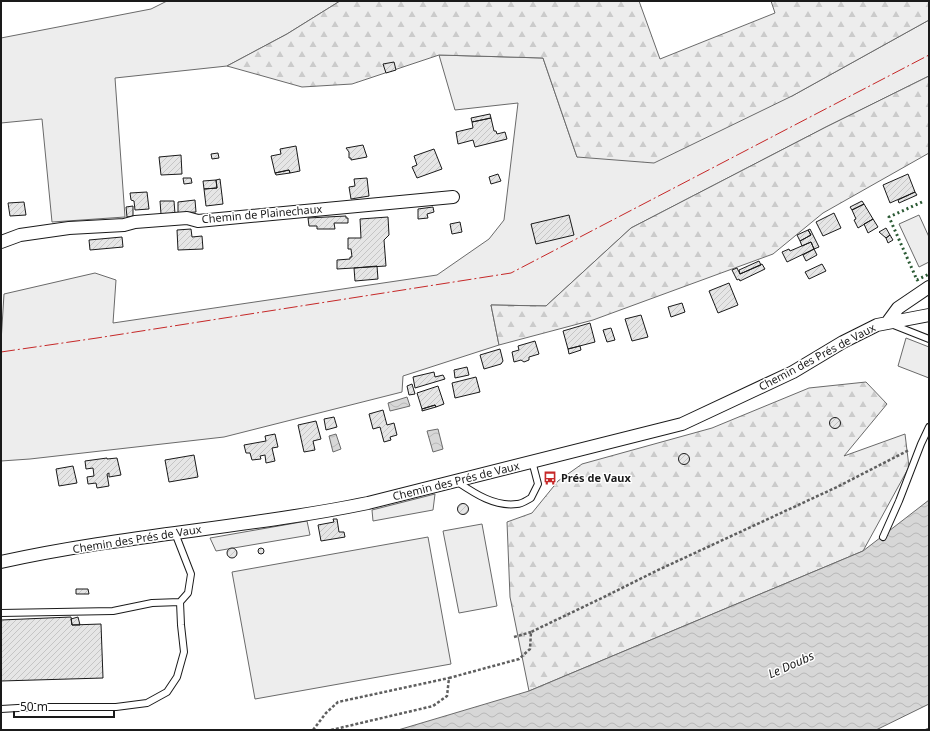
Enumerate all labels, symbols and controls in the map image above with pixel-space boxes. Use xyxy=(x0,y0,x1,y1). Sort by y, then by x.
street label: Chemin de Plainechaux xyxy=(201,201,323,226)
street label: Chemin des Prés de Vaux xyxy=(756,319,878,394)
street label: Chemin des Prés de Vaux xyxy=(391,457,521,504)
bus stop icon: Prés de Vaux xyxy=(542,470,558,486)
place label: Prés de Vaux xyxy=(561,470,632,485)
street label: Chemin des Prés de Vaux xyxy=(71,521,203,556)
water label: Le Doubs xyxy=(765,647,816,682)
scale bar xyxy=(14,693,114,719)
text: 50 m xyxy=(20,698,48,715)

